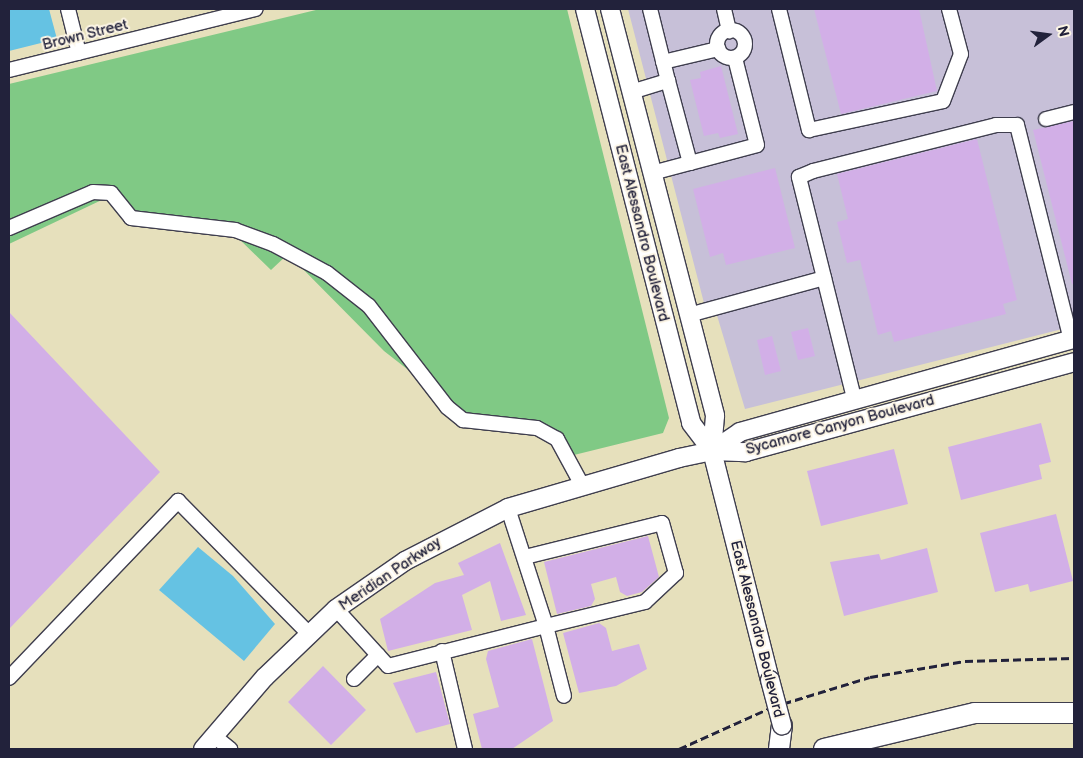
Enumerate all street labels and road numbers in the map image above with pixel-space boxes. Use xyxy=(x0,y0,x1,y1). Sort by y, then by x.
street label: Brown Street xyxy=(40,16,130,54)
street label: East Alessandro Boulevard xyxy=(611,142,673,324)
street label: Sycamore Canyon Boulevard xyxy=(744,391,936,459)
street label: Meridian Parkway xyxy=(336,533,444,615)
street label: East Alessandro Boulevard xyxy=(726,538,788,720)

